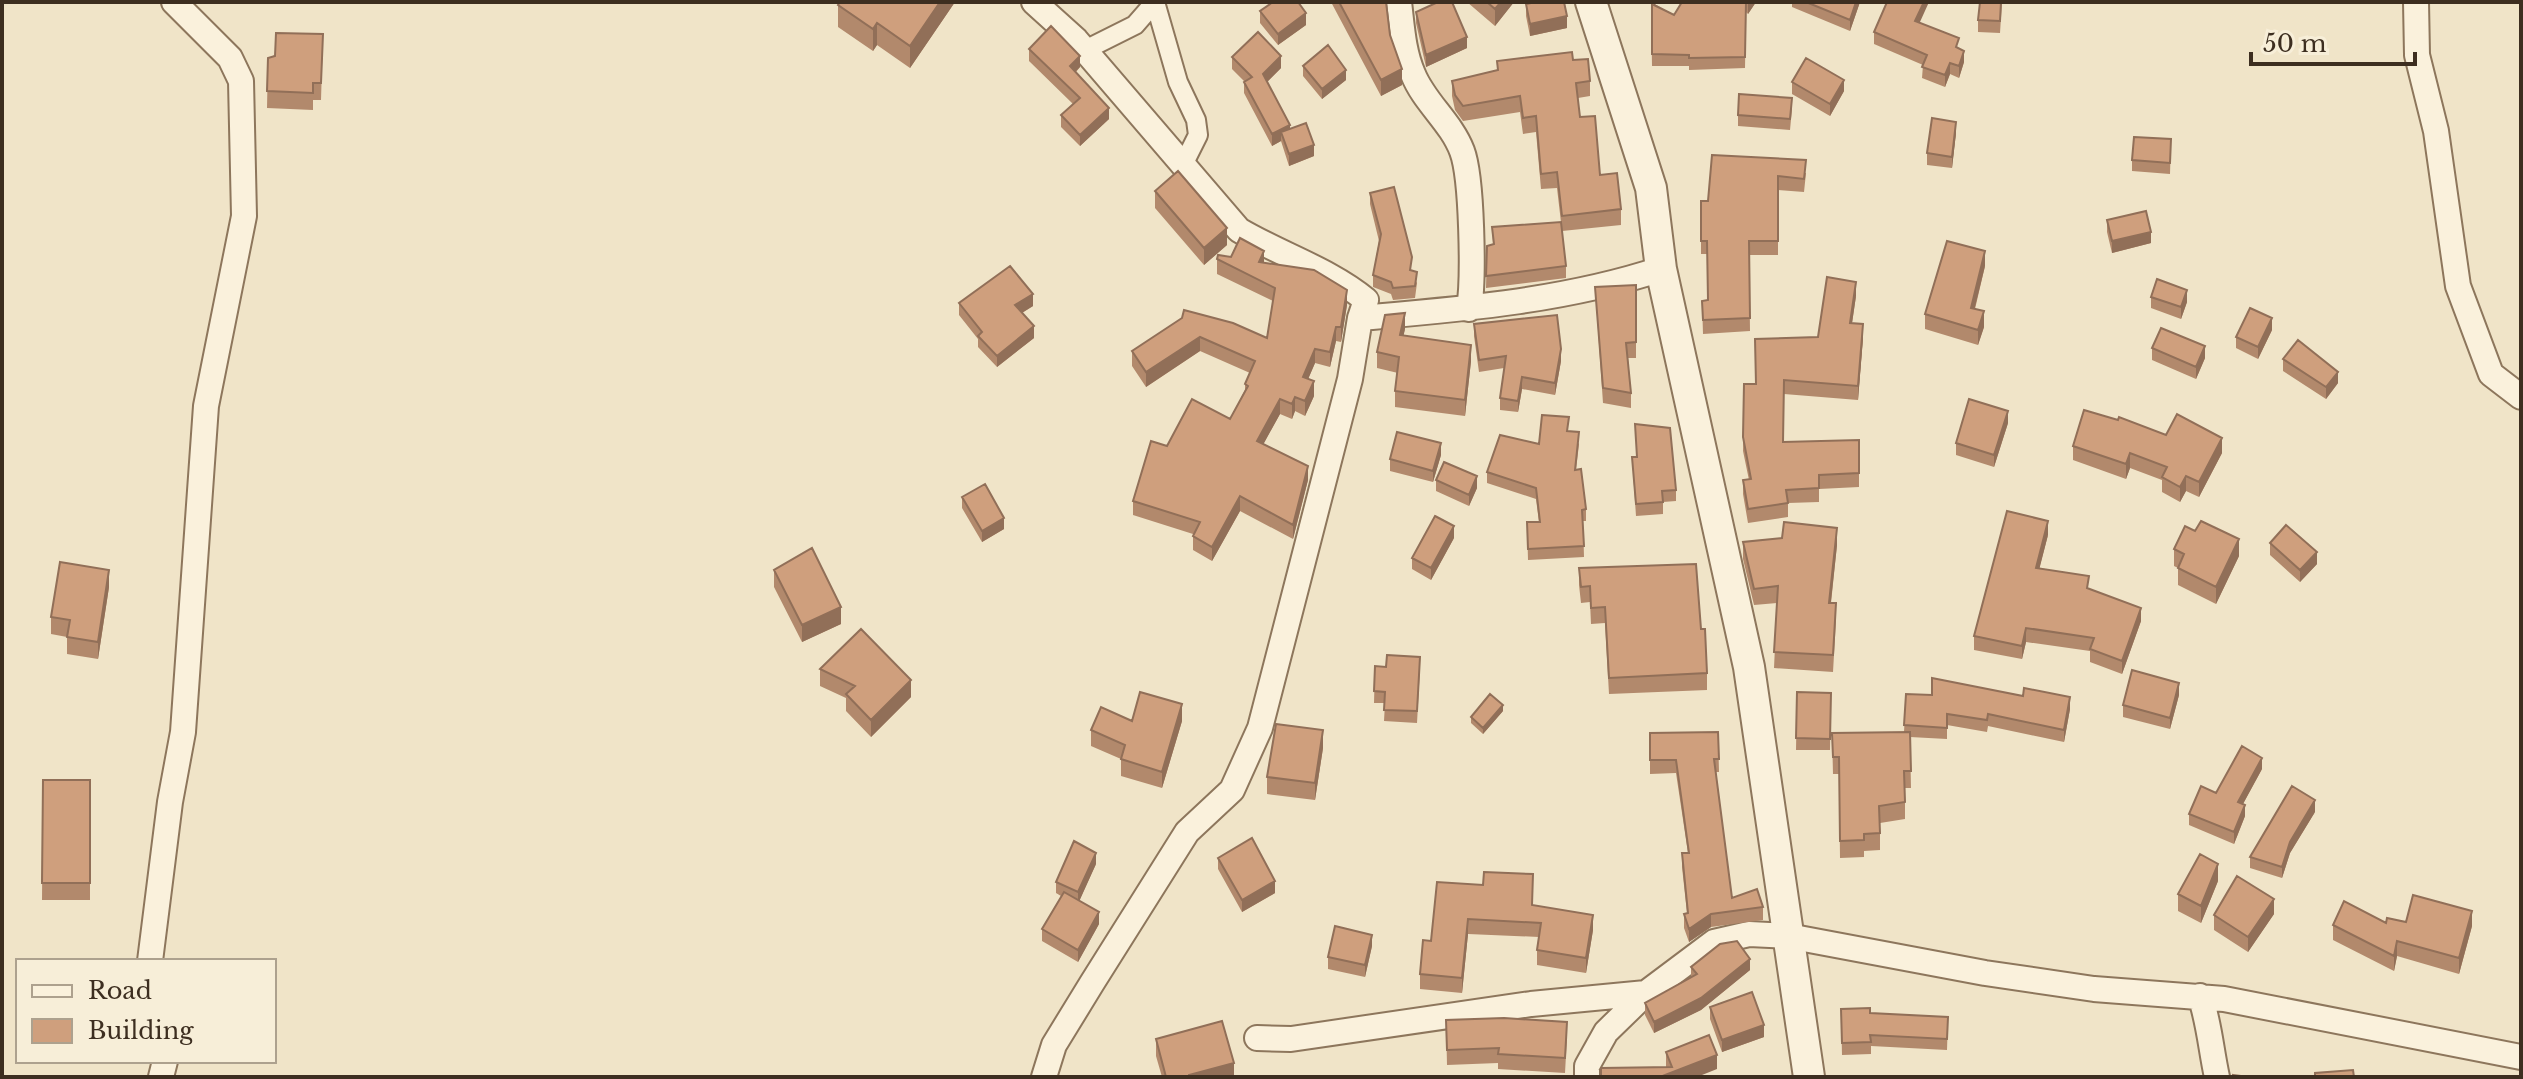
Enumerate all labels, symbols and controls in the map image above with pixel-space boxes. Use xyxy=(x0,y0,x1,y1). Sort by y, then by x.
scale bar xyxy=(2251,16,2415,66)
text: 50 m xyxy=(2263,29,2327,58)
legend xyxy=(16,959,276,1063)
text: Road xyxy=(88,976,152,1005)
text: Building xyxy=(88,1016,194,1045)

